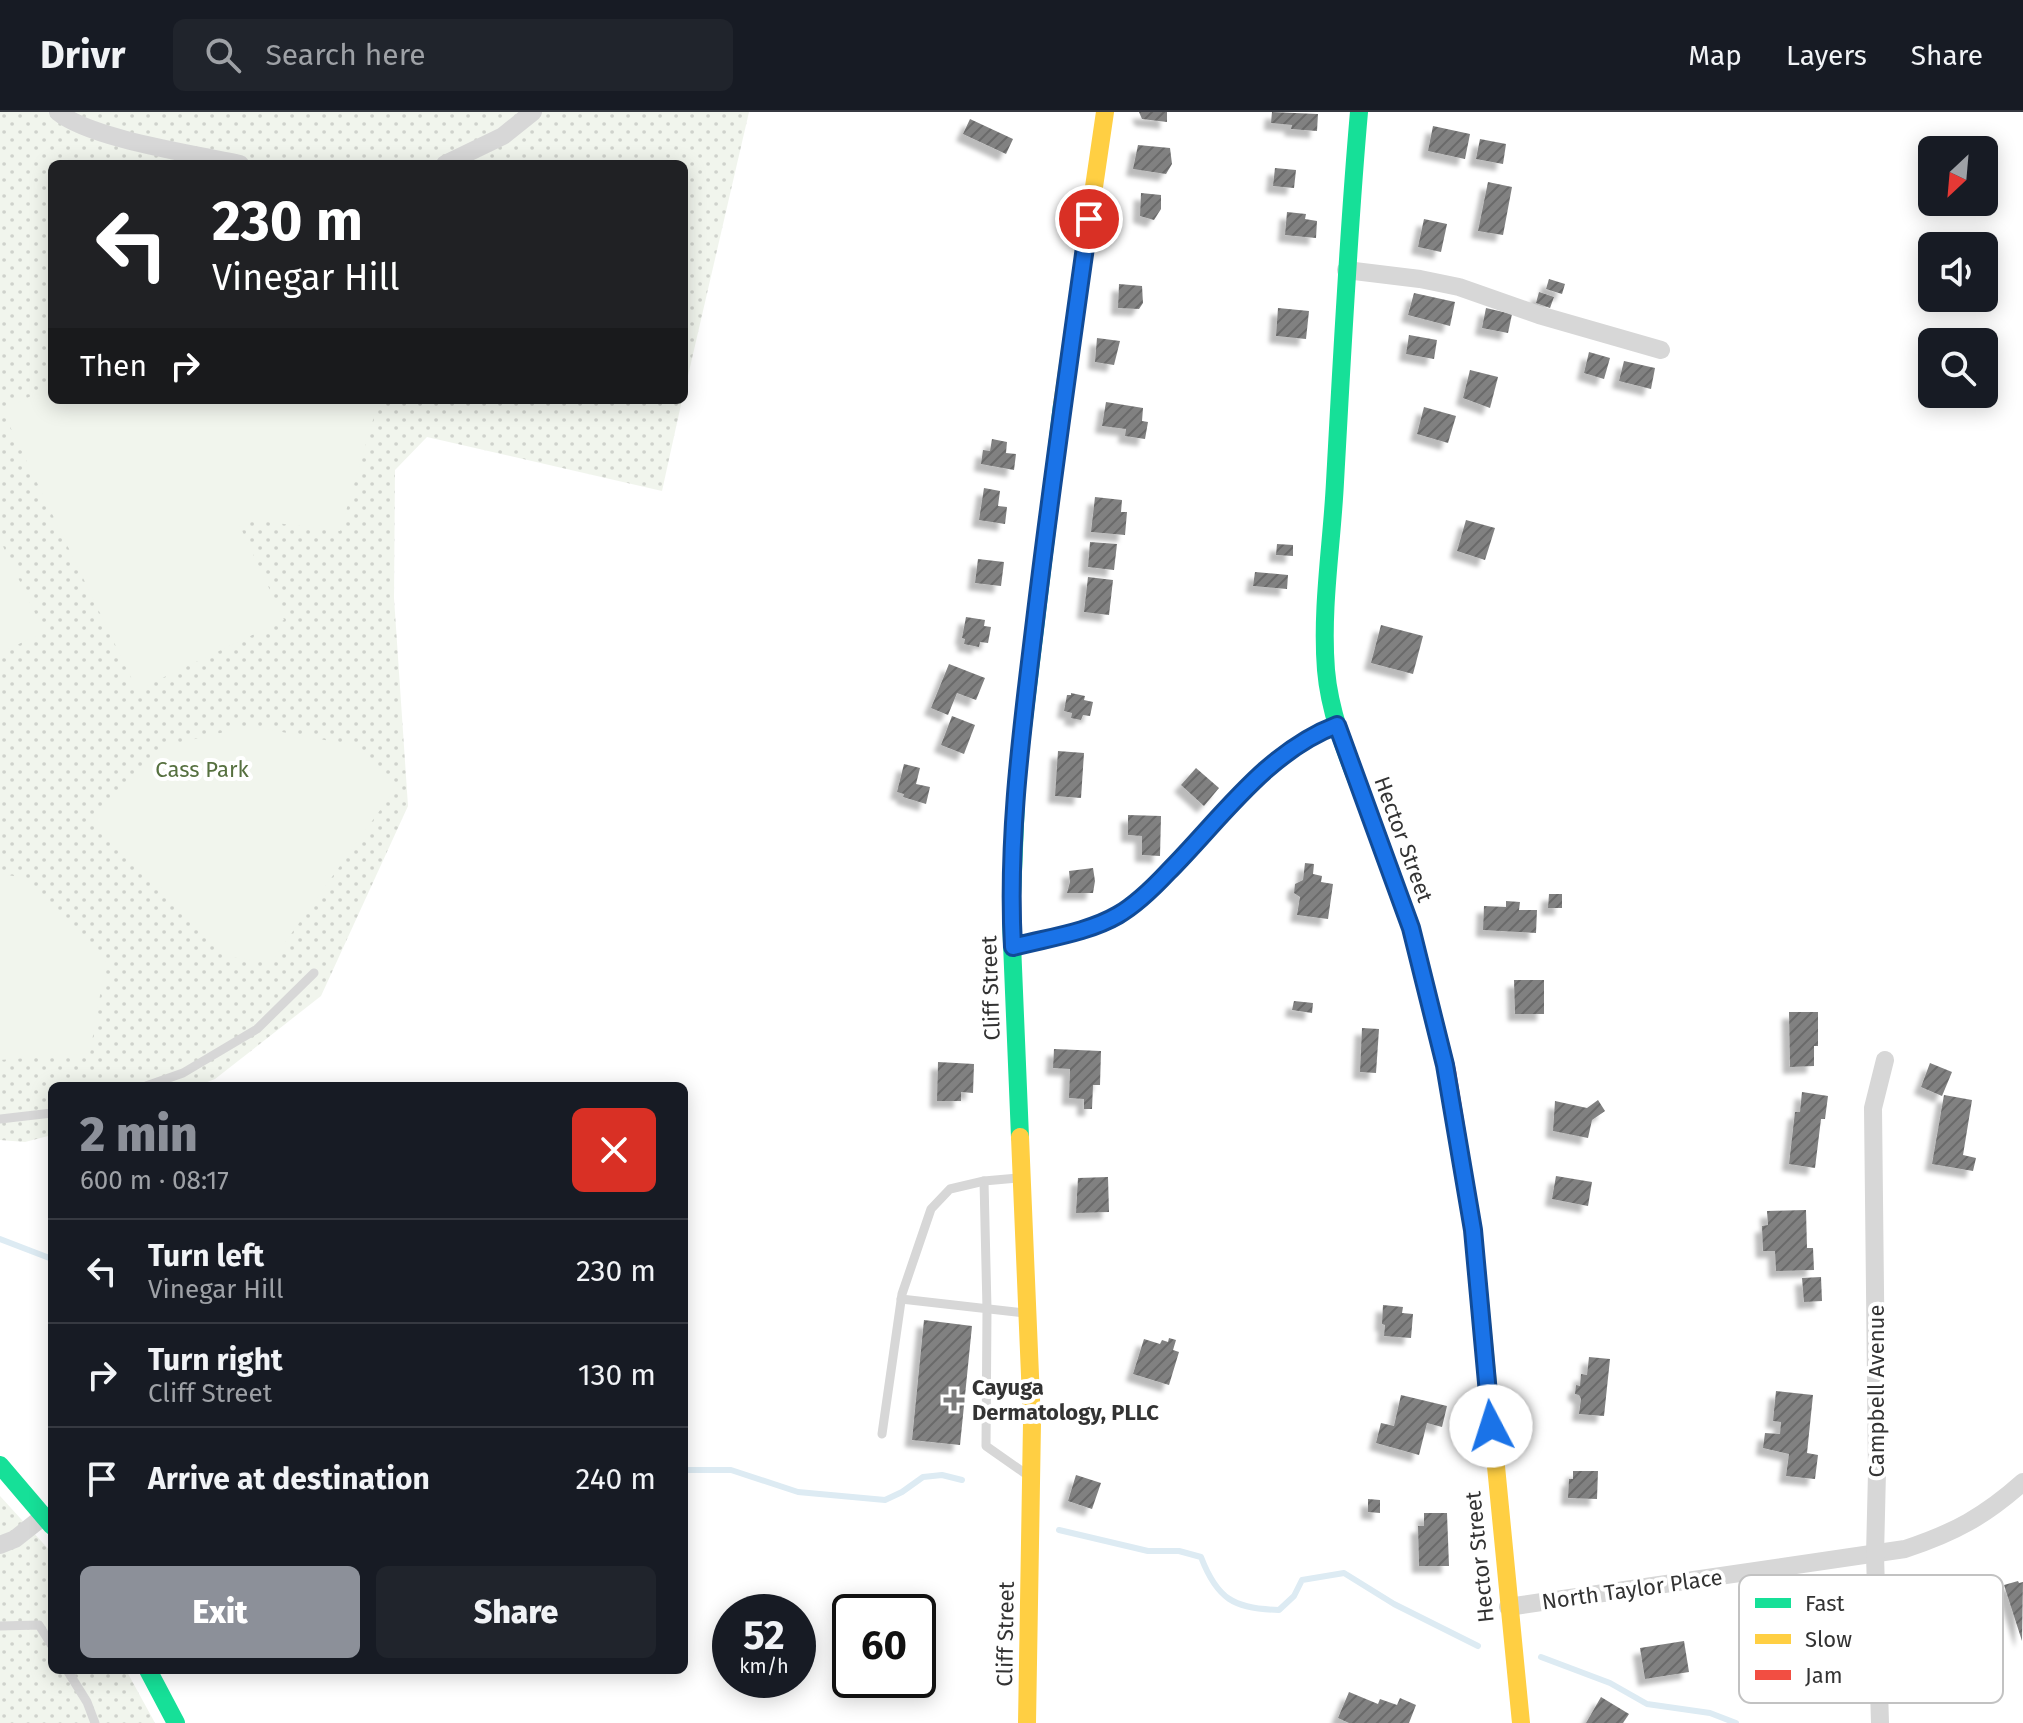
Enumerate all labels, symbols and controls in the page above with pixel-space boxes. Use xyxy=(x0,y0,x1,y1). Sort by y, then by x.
search box xyxy=(173,19,733,91)
text: Drivr xyxy=(40,32,125,78)
icon: search xyxy=(201,33,245,77)
text: Search here xyxy=(265,37,426,73)
text: Map xyxy=(1688,39,1742,72)
text: Layers xyxy=(1786,39,1867,72)
text: Share xyxy=(1911,39,1983,72)
north arrow xyxy=(1918,136,1998,216)
map controls xyxy=(1918,136,1998,408)
pin xyxy=(1055,185,1123,253)
text: 230 m xyxy=(212,188,363,255)
icon: left xyxy=(80,192,184,296)
icon: arrive xyxy=(1067,197,1111,241)
button: sound xyxy=(1918,232,1998,312)
text: Vinegar Hill xyxy=(212,256,400,300)
button: search xyxy=(1918,328,1998,408)
icon: right xyxy=(163,344,207,388)
text: Then xyxy=(80,348,147,384)
park label: Cass Park xyxy=(155,756,249,783)
street label: Hector Street xyxy=(1368,773,1439,906)
street label: Cliff Street xyxy=(975,935,1006,1041)
text: 2 min xyxy=(80,1106,198,1164)
button: close xyxy=(572,1108,656,1192)
text: 600 m · 08:17 xyxy=(80,1165,229,1196)
text: Turn left xyxy=(148,1238,264,1274)
icon: left xyxy=(80,1249,124,1293)
text: 230 m xyxy=(576,1253,656,1289)
text: Vinegar Hill xyxy=(148,1274,284,1305)
street label: Campbell Avenue xyxy=(1863,1305,1890,1477)
text: Turn right xyxy=(148,1342,283,1378)
icon: right xyxy=(80,1353,124,1397)
text: 130 m xyxy=(578,1357,656,1393)
place label: Cayuga Dermatology, PLLC xyxy=(972,1374,1159,1426)
text: Cliff Street xyxy=(148,1378,272,1409)
position arrow xyxy=(1449,1384,1533,1468)
marker: Cayuga Dermatology, PLLC xyxy=(943,1389,965,1411)
icon: arrive xyxy=(80,1457,124,1501)
text: Arrive at destination xyxy=(148,1461,430,1497)
text: 240 m xyxy=(576,1461,656,1497)
street label: Hector Street xyxy=(1459,1490,1500,1624)
street label: North Taylor Place xyxy=(1540,1563,1724,1616)
button: Exit xyxy=(80,1566,360,1658)
button: Share xyxy=(376,1566,656,1658)
legend xyxy=(1739,1575,2003,1703)
street label: Cliff Street xyxy=(991,1581,1020,1687)
text: Fast xyxy=(1805,1590,1845,1617)
speed limit sign: 60 xyxy=(832,1594,936,1698)
text: 52 xyxy=(743,1612,785,1660)
text: Slow xyxy=(1805,1626,1852,1653)
text: km/h xyxy=(739,1654,789,1678)
text: Jam xyxy=(1805,1662,1843,1689)

